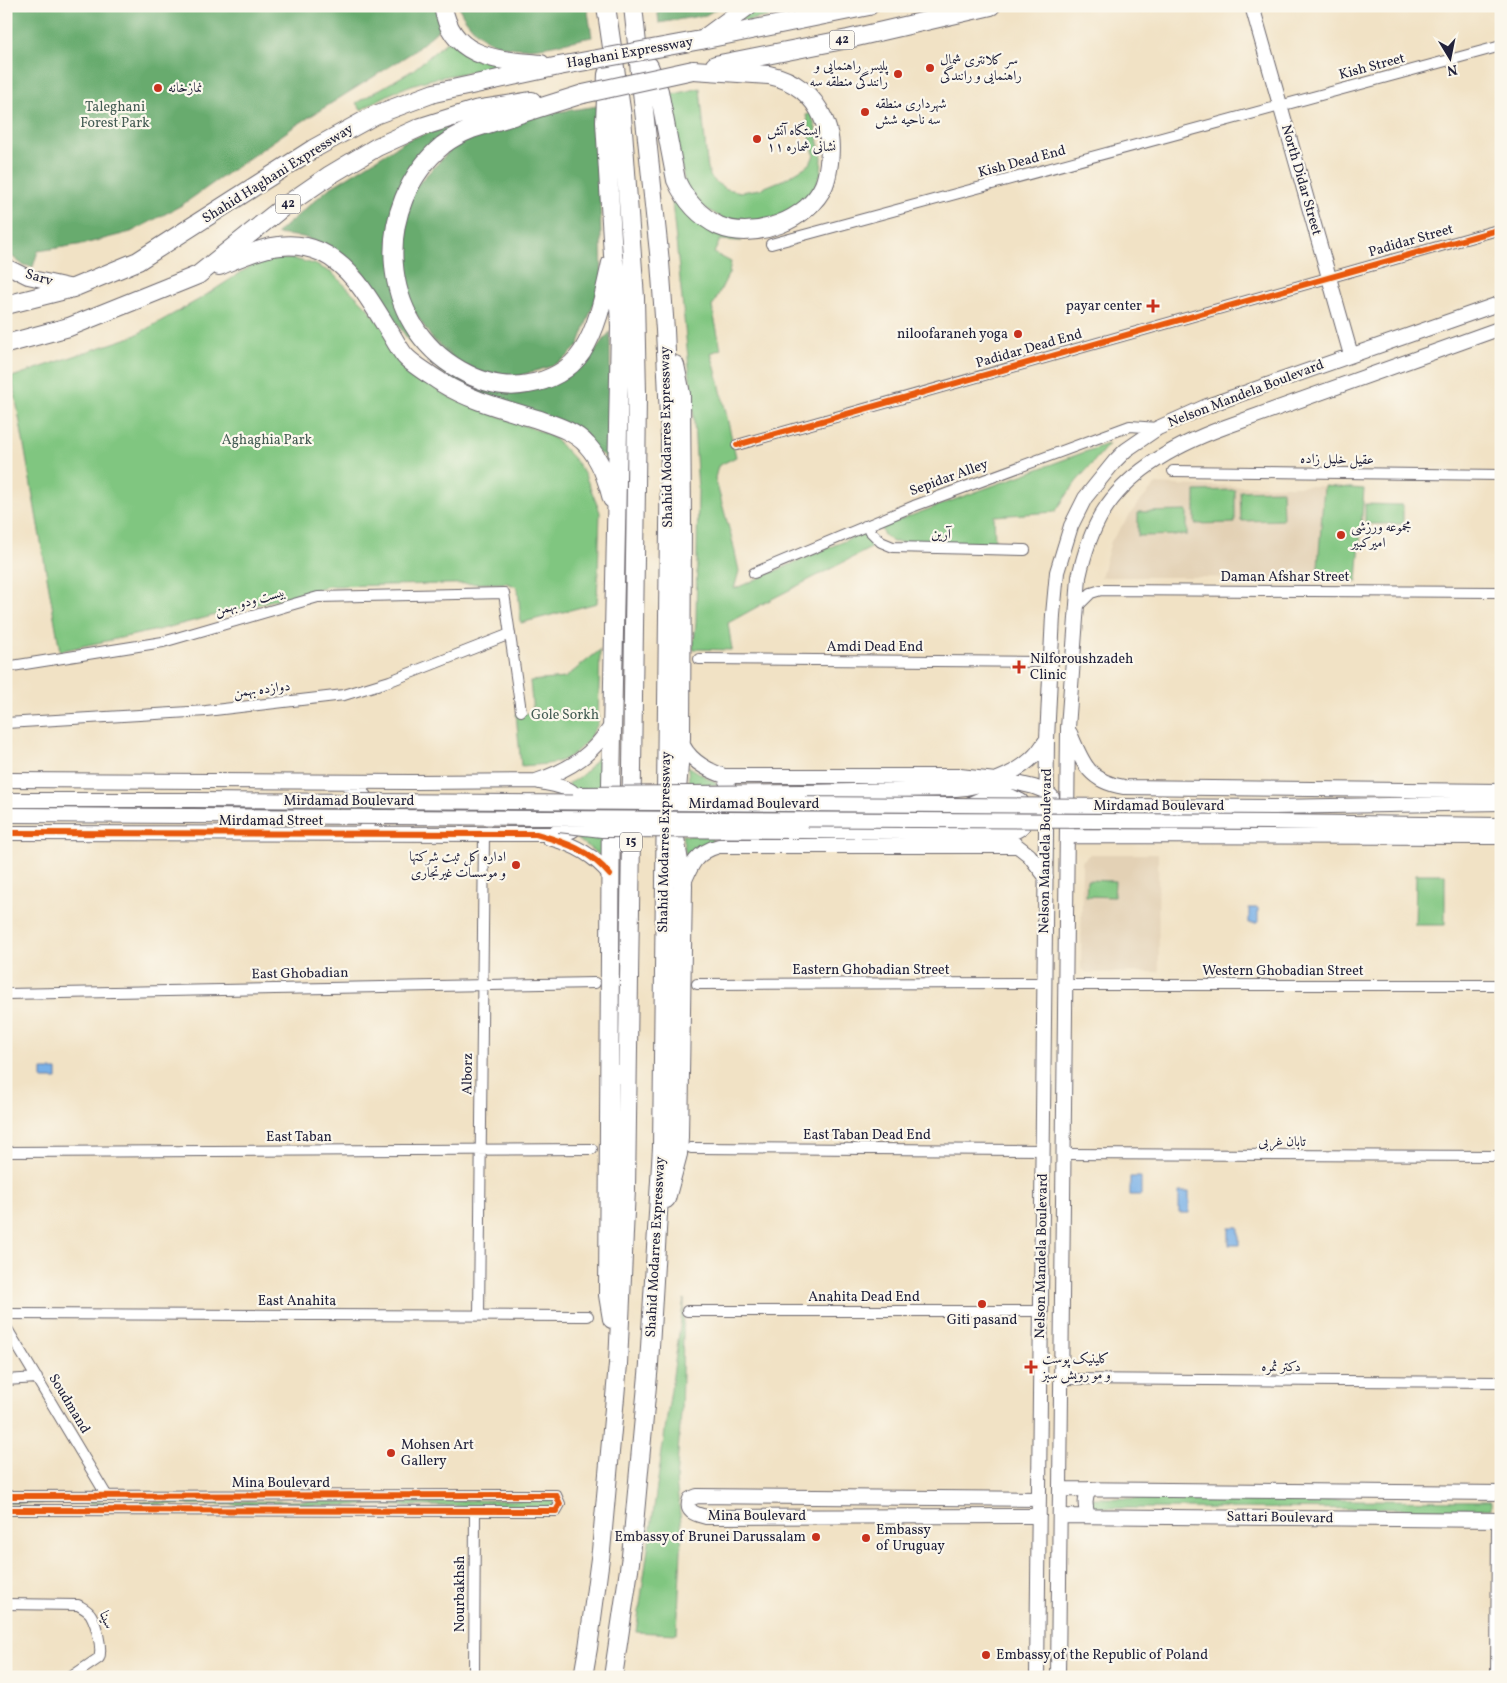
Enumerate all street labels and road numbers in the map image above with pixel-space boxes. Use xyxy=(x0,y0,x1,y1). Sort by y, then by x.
road number: 42 xyxy=(830,30,854,50)
street label: Haghani Expressway xyxy=(565,32,695,73)
street label: Kish Street xyxy=(1337,49,1407,85)
street label: Shahid Haghani Expressway xyxy=(199,119,357,228)
street label: North Didar Street xyxy=(1276,122,1326,238)
street label: Kish Dead End xyxy=(976,141,1068,183)
road number: 42 xyxy=(276,194,300,213)
street label: Padidar Street xyxy=(1366,220,1456,262)
street label: Sarv xyxy=(23,265,56,291)
street label: Padidar Dead End xyxy=(974,325,1085,373)
street label: Shahid Modarres Expressway xyxy=(656,346,678,528)
street label: Nelson Mandela Boulevard xyxy=(1165,355,1327,433)
street label: عقیل خلیل زاده xyxy=(1300,450,1374,470)
street label: Sepidar Alley xyxy=(907,455,991,501)
street label: آرین xyxy=(931,525,953,545)
street label: Daman Afshar Street xyxy=(1220,568,1350,587)
street label: بیست ودو بهمن xyxy=(212,583,288,621)
street label: Amdi Dead End xyxy=(827,638,923,657)
street label: دوازده بهمن xyxy=(232,677,292,703)
street label: Shahid Modarres Expressway xyxy=(654,751,676,933)
street label: Nelson Mandela Boulevard xyxy=(1035,768,1057,934)
street label: Mirdamad Boulevard xyxy=(284,792,415,811)
street label: Mirdamad Boulevard xyxy=(689,795,820,814)
street label: Mirdamad Boulevard xyxy=(1094,797,1225,816)
street label: Mirdamad Street xyxy=(219,812,323,831)
road number: 15 xyxy=(620,832,642,852)
street label: Eastern Ghobadian Street xyxy=(792,961,950,980)
street label: Western Ghobadian Street xyxy=(1202,962,1364,981)
street label: East Ghobadian xyxy=(251,964,349,984)
street label: Alborz xyxy=(458,1053,478,1095)
street label: East Taban Dead End xyxy=(803,1126,931,1145)
street label: East Taban xyxy=(266,1128,332,1147)
street label: تابان غربی xyxy=(1258,1133,1306,1152)
street label: Shahid Modarres Expressway xyxy=(642,1155,670,1338)
street label: Nelson Mandela Boulevard xyxy=(1031,1173,1053,1339)
street label: Anahita Dead End xyxy=(808,1288,920,1307)
street label: East Anahita xyxy=(258,1292,336,1311)
street label: دکتر ثمره xyxy=(1261,1358,1301,1377)
street label: Soudmand xyxy=(44,1371,94,1438)
street label: Mina Boulevard xyxy=(232,1474,330,1493)
street label: Mina Boulevard xyxy=(708,1507,806,1526)
street label: Sattari Boulevard xyxy=(1226,1508,1334,1528)
street label: Nourbakhsh xyxy=(451,1556,470,1632)
street label: سینا xyxy=(94,1608,118,1632)

